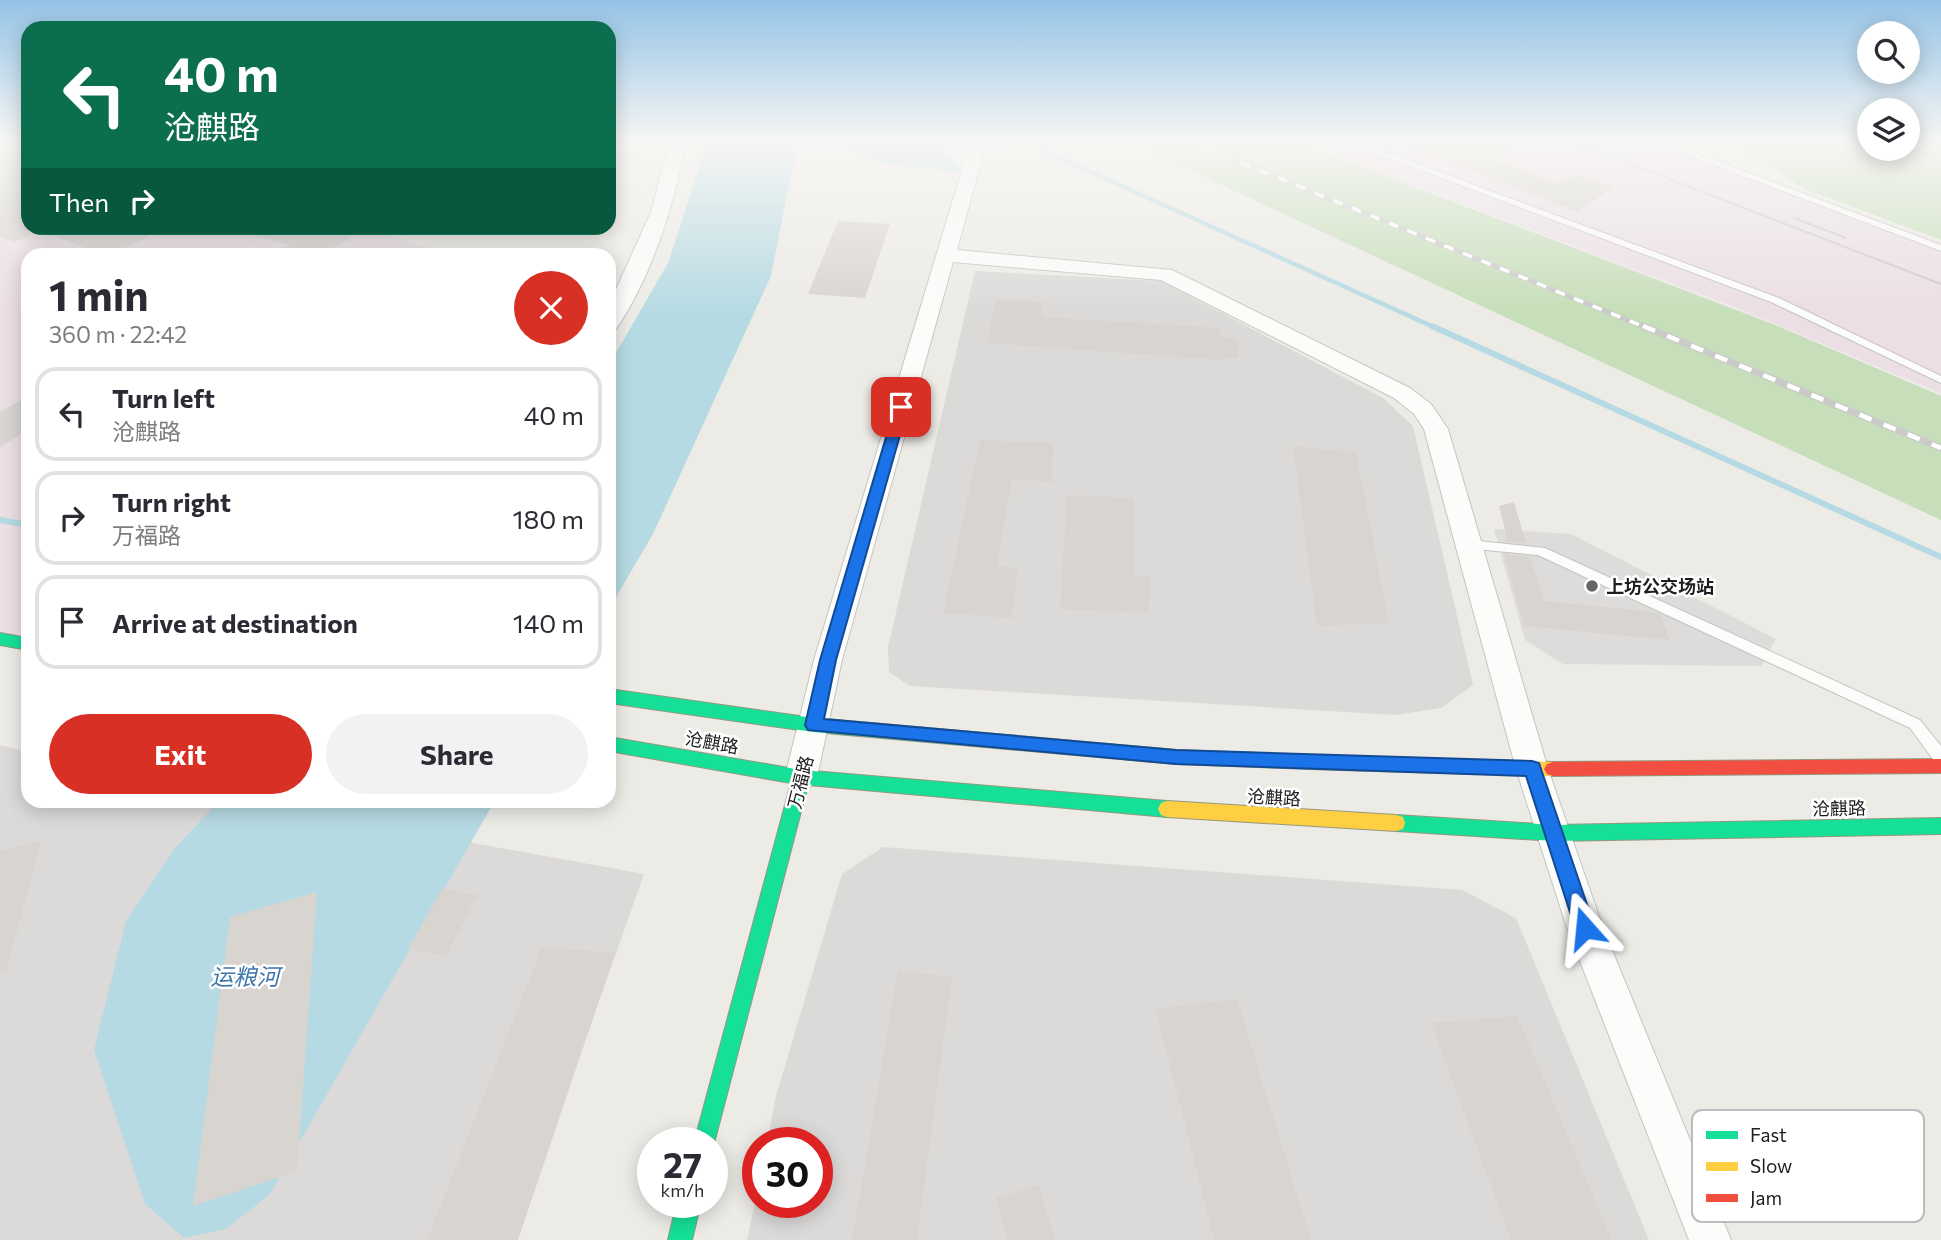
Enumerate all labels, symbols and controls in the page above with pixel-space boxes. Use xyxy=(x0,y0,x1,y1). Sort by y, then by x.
map controls xyxy=(1857,21,1920,161)
button: search xyxy=(1857,21,1920,84)
text: 40 m xyxy=(164,42,279,102)
icon: left xyxy=(49,49,140,140)
button: layers xyxy=(1857,98,1920,161)
text: 沧麒路 xyxy=(164,106,260,146)
icon: right xyxy=(123,182,161,220)
text: Then xyxy=(49,186,109,217)
text: 1 min xyxy=(49,268,149,320)
button: close xyxy=(514,271,588,345)
text: 360 m · 22:42 xyxy=(49,320,187,348)
pin xyxy=(871,377,931,437)
text: Turn left xyxy=(112,382,215,413)
icon: arrive xyxy=(882,388,920,426)
icon: left xyxy=(53,395,91,433)
text: 40 m xyxy=(524,399,584,430)
text: 沧麒路 xyxy=(112,417,181,445)
text: Turn right xyxy=(112,486,231,517)
icon: right xyxy=(53,499,91,537)
text: 180 m xyxy=(512,503,584,534)
text: 万福路 xyxy=(112,521,181,549)
place label: 上坊公交场站 xyxy=(1606,575,1714,597)
marker: 上坊公交场站 xyxy=(1584,578,1600,594)
icon: arrive xyxy=(53,603,91,641)
text: Arrive at destination xyxy=(112,607,358,638)
text: 140 m xyxy=(513,607,584,638)
button: Exit xyxy=(49,714,312,794)
button: Share xyxy=(326,714,588,794)
street label: 沧麒路 xyxy=(684,726,740,758)
street label: 万福路 xyxy=(783,753,817,811)
street label: 沧麒路 xyxy=(1246,785,1302,809)
street label: 沧麒路 xyxy=(1812,797,1866,819)
position arrow xyxy=(1548,891,1622,965)
water label: 运粮河 xyxy=(211,962,284,990)
legend xyxy=(1692,1110,1924,1222)
text: Fast xyxy=(1750,1123,1787,1146)
speed limit sign: 30 xyxy=(742,1127,833,1218)
text: 27 xyxy=(663,1142,702,1185)
text: Slow xyxy=(1750,1154,1792,1177)
text: km/h xyxy=(661,1179,704,1201)
text: Jam xyxy=(1750,1186,1782,1209)

